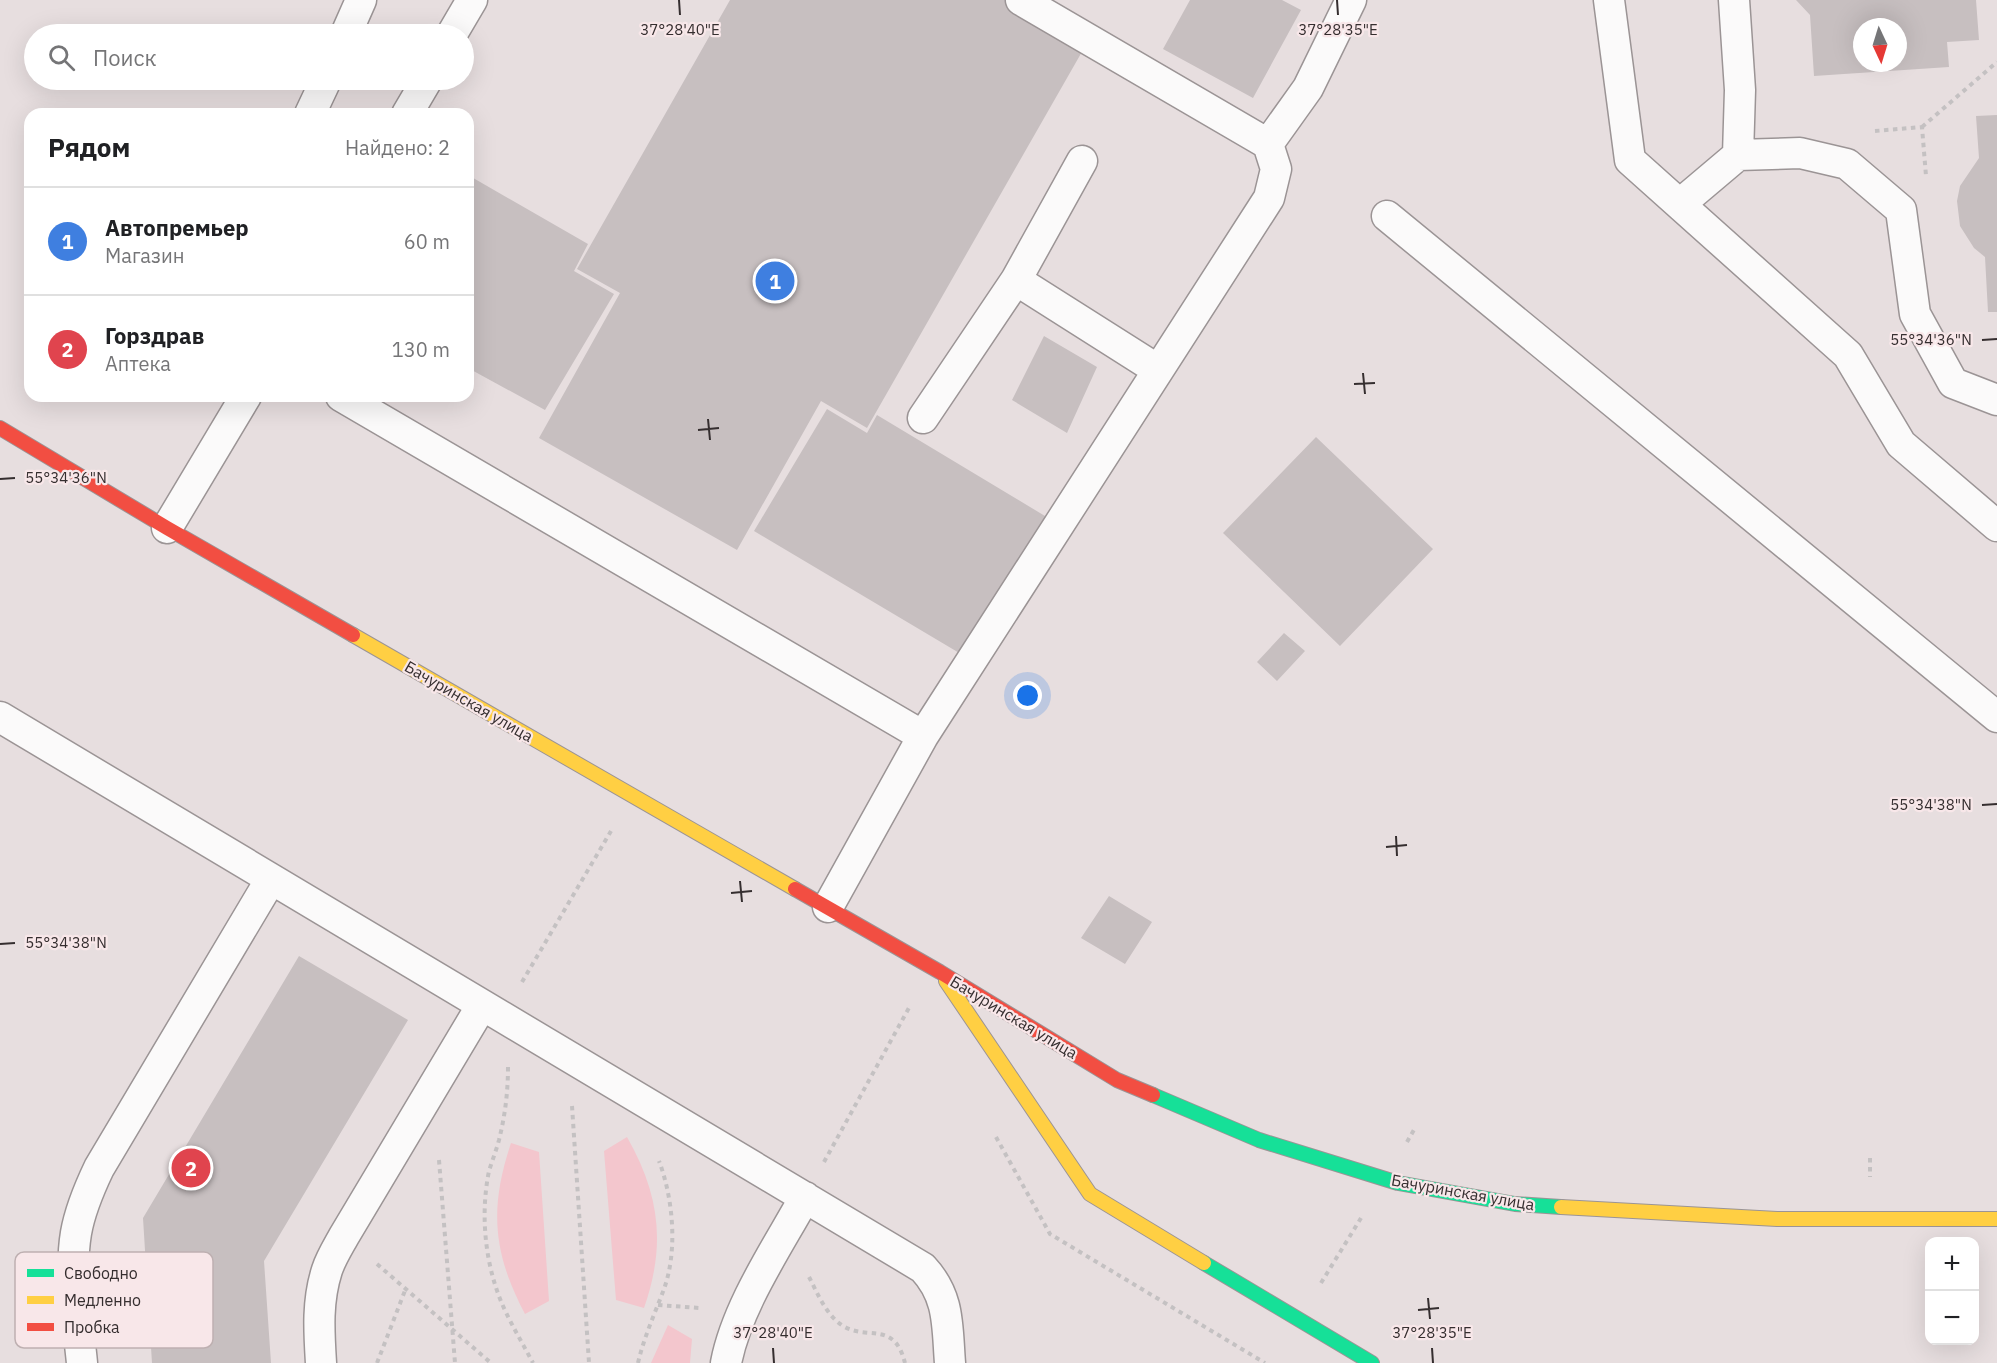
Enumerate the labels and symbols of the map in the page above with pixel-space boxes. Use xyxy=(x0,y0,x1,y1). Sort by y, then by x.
north arrow xyxy=(1853,18,1907,72)
text: 37°28'40"E xyxy=(640,20,720,39)
text: 37°28'35"E xyxy=(1298,20,1378,39)
pin: 1 xyxy=(756,258,794,304)
text: 55°34'36"N xyxy=(1890,330,1972,349)
text: 55°34'36"N xyxy=(25,468,107,487)
street label: Бачуринская улица xyxy=(401,656,537,746)
your location xyxy=(1013,681,1042,710)
text: 55°34'38"N xyxy=(1890,795,1972,814)
text: 55°34'38"N xyxy=(25,933,107,952)
street label: Бачуринская улица xyxy=(947,971,1082,1063)
pin: 2 xyxy=(172,1146,210,1190)
street label: Бачуринская улица xyxy=(1390,1170,1537,1215)
legend xyxy=(15,1252,213,1348)
text: Свободно xyxy=(64,1263,138,1283)
text: Медленно xyxy=(64,1290,141,1310)
text: Пробка xyxy=(64,1317,120,1337)
text: 37°28'40"E xyxy=(733,1323,813,1342)
text: 37°28'35"E xyxy=(1392,1323,1472,1342)

